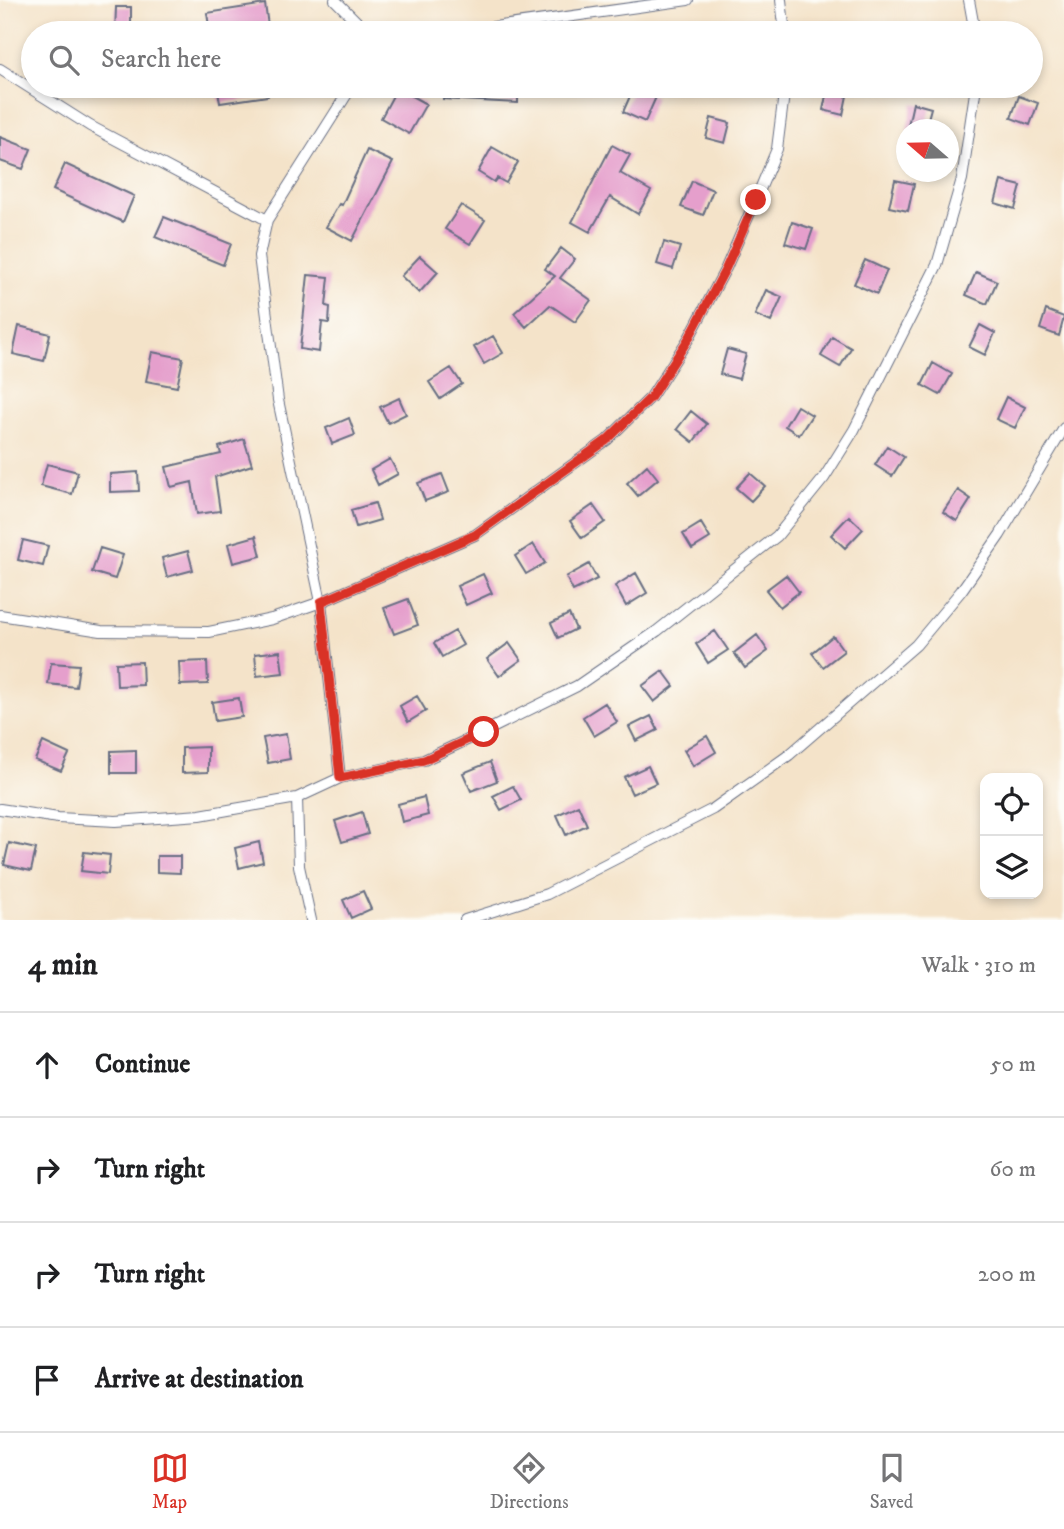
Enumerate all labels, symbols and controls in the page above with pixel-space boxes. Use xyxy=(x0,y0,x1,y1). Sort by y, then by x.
search box xyxy=(21,21,1043,98)
icon: search xyxy=(45,41,83,79)
text: Search here xyxy=(101,43,221,76)
north arrow xyxy=(896,119,959,182)
route end xyxy=(740,184,771,215)
route start xyxy=(468,716,499,747)
map controls xyxy=(980,773,1043,899)
button: locate xyxy=(980,773,1043,836)
button: layers xyxy=(980,836,1043,899)
text: 4 min xyxy=(28,947,98,984)
text: Walk · 310 m xyxy=(921,951,1036,980)
icon: ahead xyxy=(28,1046,66,1084)
text: Continue xyxy=(95,1048,190,1081)
text: 50 m xyxy=(990,1050,1036,1079)
icon: right xyxy=(28,1151,66,1189)
text: Turn right xyxy=(95,1153,205,1186)
text: 60 m xyxy=(989,1155,1036,1184)
icon: right xyxy=(28,1256,66,1294)
text: Turn right xyxy=(95,1258,205,1291)
text: 200 m xyxy=(978,1260,1036,1289)
icon: arrive xyxy=(28,1361,66,1399)
text: Arrive at destination xyxy=(95,1363,304,1396)
tab: Map xyxy=(151,1449,189,1514)
tab: Directions xyxy=(490,1449,569,1514)
tab: Saved xyxy=(870,1449,913,1514)

